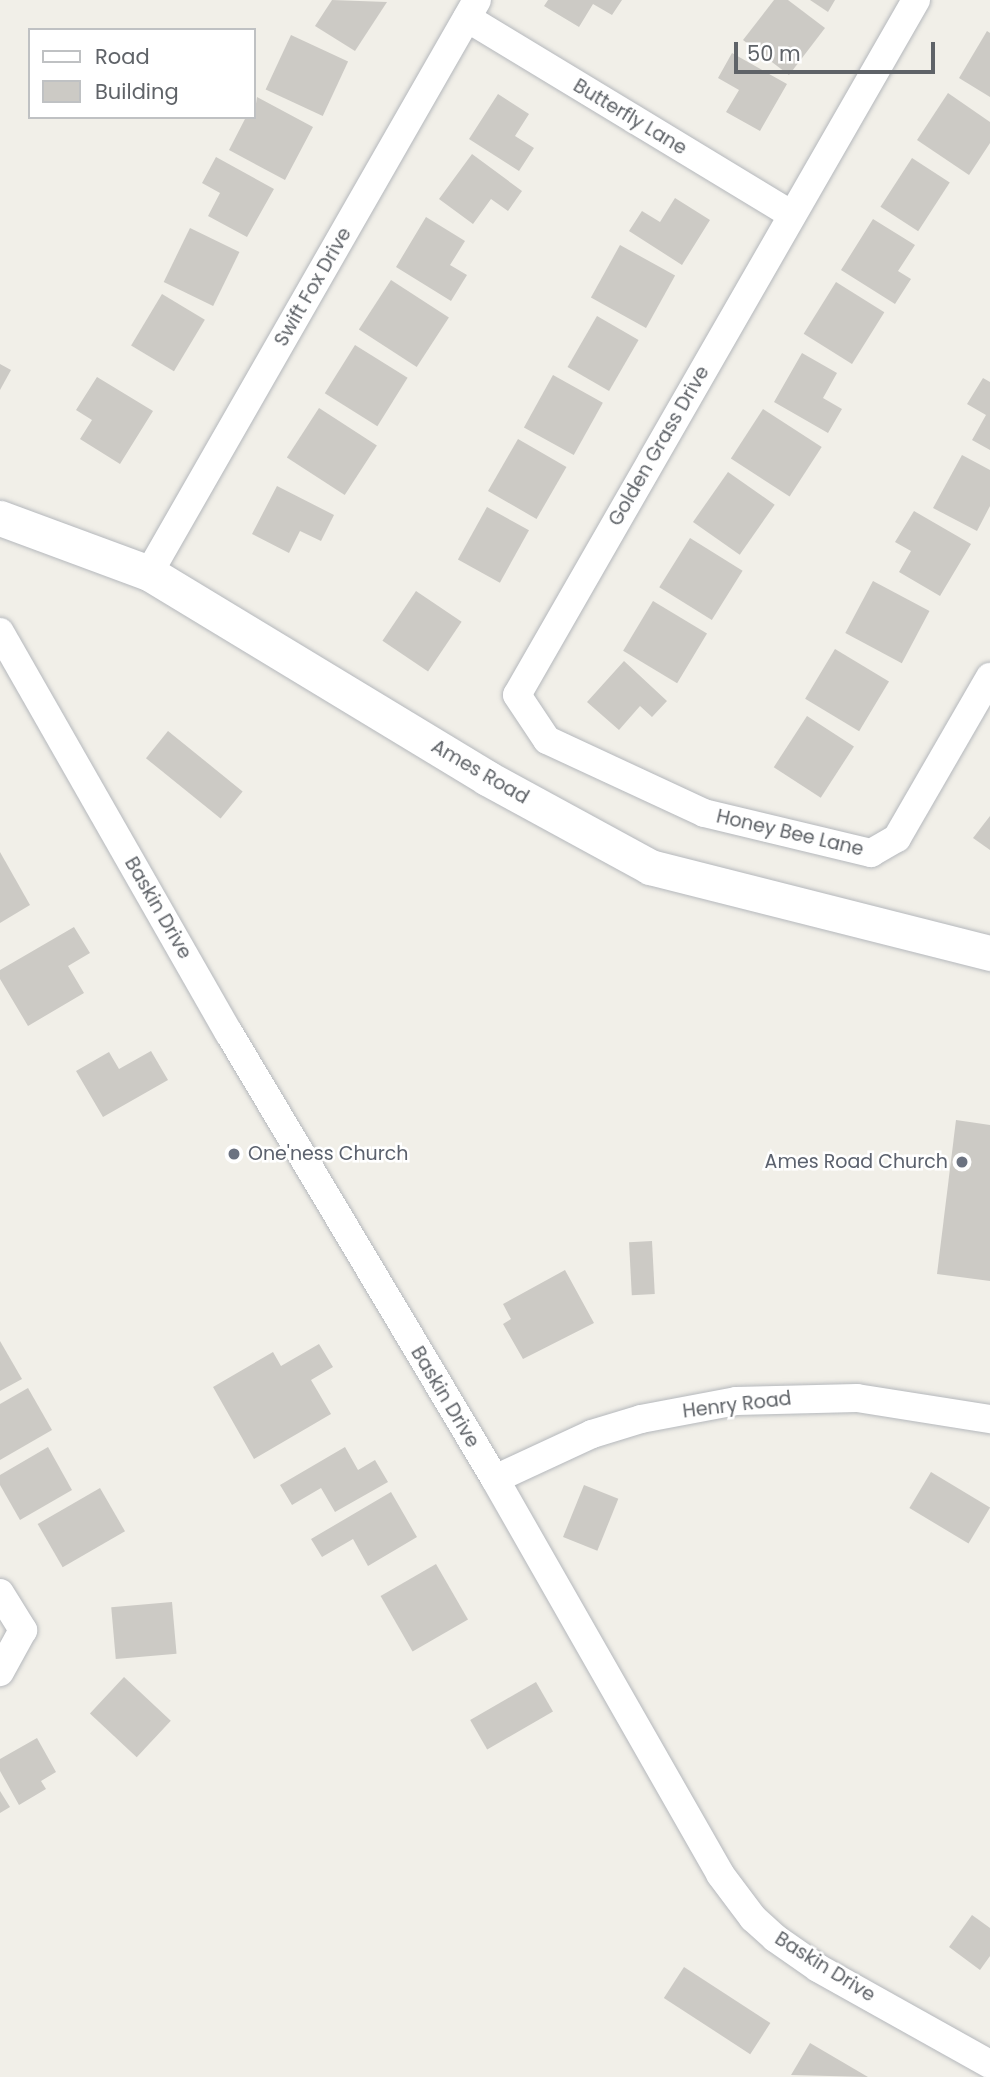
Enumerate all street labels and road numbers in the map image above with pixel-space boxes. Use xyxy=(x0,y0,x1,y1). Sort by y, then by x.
street label: Butterfly Lane xyxy=(569,74,691,160)
street label: Swift Fox Drive xyxy=(270,224,356,350)
street label: Golden Grass Drive xyxy=(604,362,714,530)
street label: Ames Road xyxy=(427,735,533,809)
street label: Honey Bee Lane xyxy=(714,805,866,861)
street label: Baskin Drive xyxy=(120,853,196,963)
street label: Baskin Drive xyxy=(406,1342,484,1452)
street label: Henry Road xyxy=(681,1387,793,1423)
street label: Baskin Drive xyxy=(771,1927,879,2007)

